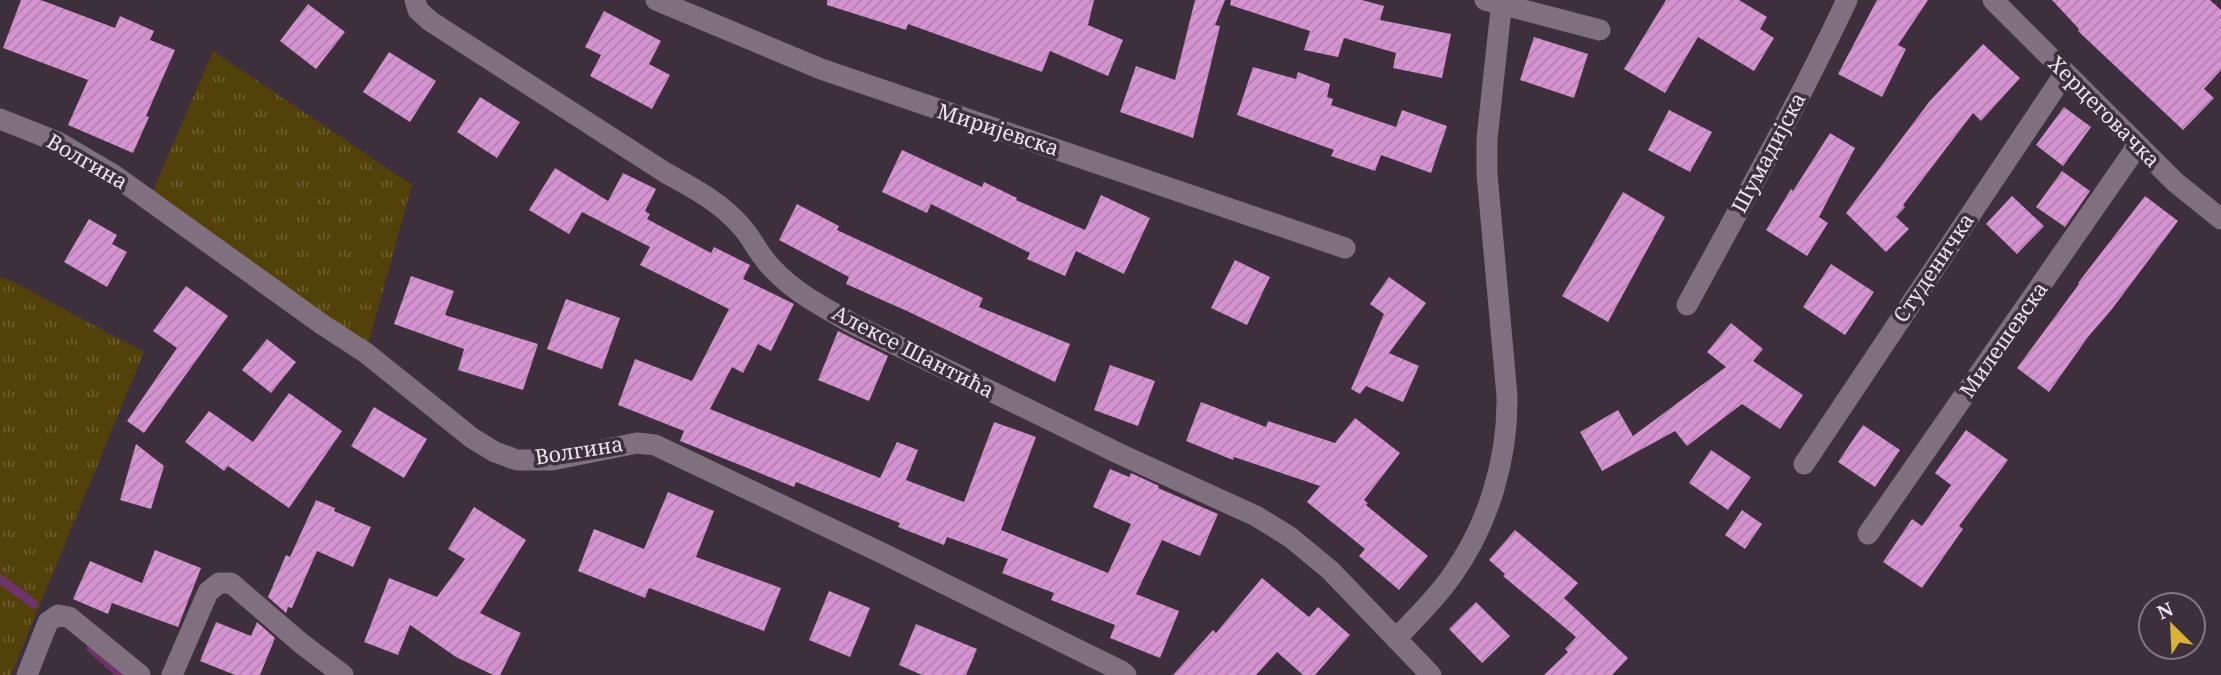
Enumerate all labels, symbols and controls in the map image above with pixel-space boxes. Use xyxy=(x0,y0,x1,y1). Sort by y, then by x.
street label: Херцеговачка xyxy=(2043,49,2167,173)
street label: Шумадијска xyxy=(1725,87,1812,218)
street label: Миријевска xyxy=(934,96,1063,162)
street label: Волгина xyxy=(42,127,133,196)
street label: Студеничка xyxy=(1886,207,1980,328)
street label: Милешевска xyxy=(1953,276,2054,403)
street label: Алексе Шантића xyxy=(828,298,999,404)
street label: Волгина xyxy=(533,429,625,471)
north arrow xyxy=(2137,591,2207,661)
text: N xyxy=(2153,596,2177,625)

